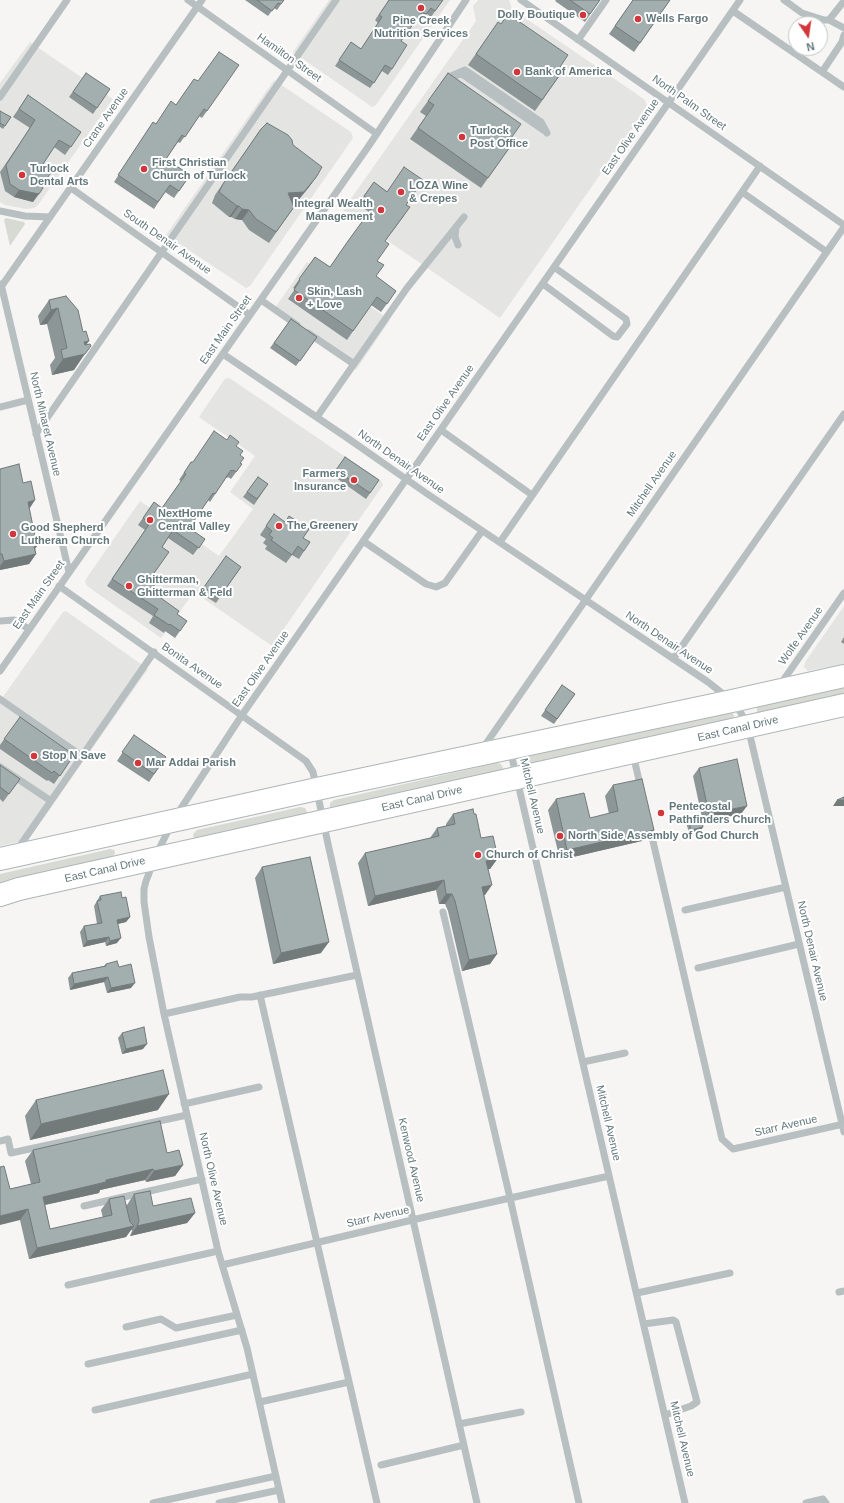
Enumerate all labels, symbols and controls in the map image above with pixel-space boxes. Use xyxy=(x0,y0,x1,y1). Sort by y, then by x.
marker: Pine Creek Nutrition Services xyxy=(416,3,426,13)
place label: Dolly Boutique xyxy=(497,8,575,22)
marker: Dolly Boutique xyxy=(578,10,588,20)
place label: Wells Fargo xyxy=(646,12,708,26)
place label: Pine Creek Nutrition Services xyxy=(374,14,468,40)
marker: Wells Fargo xyxy=(633,14,643,24)
north arrow xyxy=(788,16,828,56)
street label: Hamilton Street xyxy=(254,31,324,85)
text: N xyxy=(805,40,816,53)
place label: Bank of America xyxy=(525,65,612,79)
marker: Bank of America xyxy=(512,67,522,77)
street label: North Palm Street xyxy=(649,73,729,133)
street label: Crane Avenue xyxy=(80,85,132,151)
street label: East Olive Avenue xyxy=(600,96,662,178)
place label: Turlock Post Office xyxy=(470,124,528,150)
marker: Turlock Post Office xyxy=(457,132,467,142)
place label: First Christian Church of Turlock xyxy=(152,156,246,182)
place label: Turlock Dental Arts xyxy=(30,162,89,188)
marker: First Christian Church of Turlock xyxy=(139,164,149,174)
marker: Turlock Dental Arts xyxy=(17,170,27,180)
place label: LOZA Wine & Crepes xyxy=(409,179,468,205)
marker: LOZA Wine & Crepes xyxy=(396,187,406,197)
place label: Integral Wealth Management xyxy=(294,197,373,223)
marker: Integral Wealth Management xyxy=(376,205,386,215)
street label: South Denair Avenue xyxy=(120,207,214,277)
place label: Skin, Lash + Love xyxy=(307,285,362,311)
street label: East Main Street xyxy=(197,293,255,367)
marker: Skin, Lash + Love xyxy=(294,293,304,303)
street label: East Olive Avenue xyxy=(415,362,477,444)
street label: North Minaret Avenue xyxy=(27,370,63,478)
street label: North Denair Avenue xyxy=(355,427,447,497)
street label: Mitchell Avenue xyxy=(624,448,680,520)
place label: Farmers Insurance xyxy=(294,467,346,493)
marker: Farmers Insurance xyxy=(349,475,359,485)
place label: NextHome Central Valley xyxy=(158,507,230,533)
marker: NextHome Central Valley xyxy=(145,515,155,525)
place label: The Greenery xyxy=(287,519,358,533)
place label: Good Shepherd Lutheran Church xyxy=(21,521,110,547)
marker: The Greenery xyxy=(274,521,284,531)
marker: Good Shepherd Lutheran Church xyxy=(8,529,18,539)
street label: East Main Street xyxy=(10,558,68,632)
place label: Ghitterman, Ghitterman & Feld xyxy=(137,573,232,599)
marker: Ghitterman, Ghitterman & Feld xyxy=(124,581,134,591)
street label: Wolfe Avenue xyxy=(776,604,826,668)
street label: North Denair Avenue xyxy=(623,609,715,677)
street label: East Olive Avenue xyxy=(230,628,292,710)
street label: Bonita Avenue xyxy=(159,640,225,692)
street label: East Canal Drive xyxy=(696,713,780,745)
place label: Stop N Save xyxy=(42,749,106,763)
marker: Stop N Save xyxy=(29,751,39,761)
place label: Mar Addai Parish xyxy=(146,756,236,770)
street label: Mitchell Avenue xyxy=(517,757,547,835)
marker: Mar Addai Parish xyxy=(133,758,143,768)
street label: East Canal Drive xyxy=(380,783,464,815)
place label: Pentecostal Pathfinders Church xyxy=(669,800,771,826)
marker: Pentecostal Pathfinders Church xyxy=(656,808,666,818)
place label: North Side Assembly of God Church xyxy=(568,829,759,843)
marker: North Side Assembly of God Church xyxy=(555,831,565,841)
place label: Church of Christ xyxy=(486,848,573,862)
marker: Church of Christ xyxy=(473,850,483,860)
street label: East Canal Drive xyxy=(63,854,147,886)
street label: North Denair Avenue xyxy=(794,900,830,1002)
street label: Mitchell Avenue xyxy=(593,1084,623,1162)
street label: Starr Avenue xyxy=(753,1112,819,1140)
street label: Kenwood Avenue xyxy=(395,1117,427,1203)
street label: North Olive Avenue xyxy=(196,1131,230,1227)
street label: Starr Avenue xyxy=(345,1203,411,1231)
street label: Mitchell Avenue xyxy=(667,1400,697,1478)

